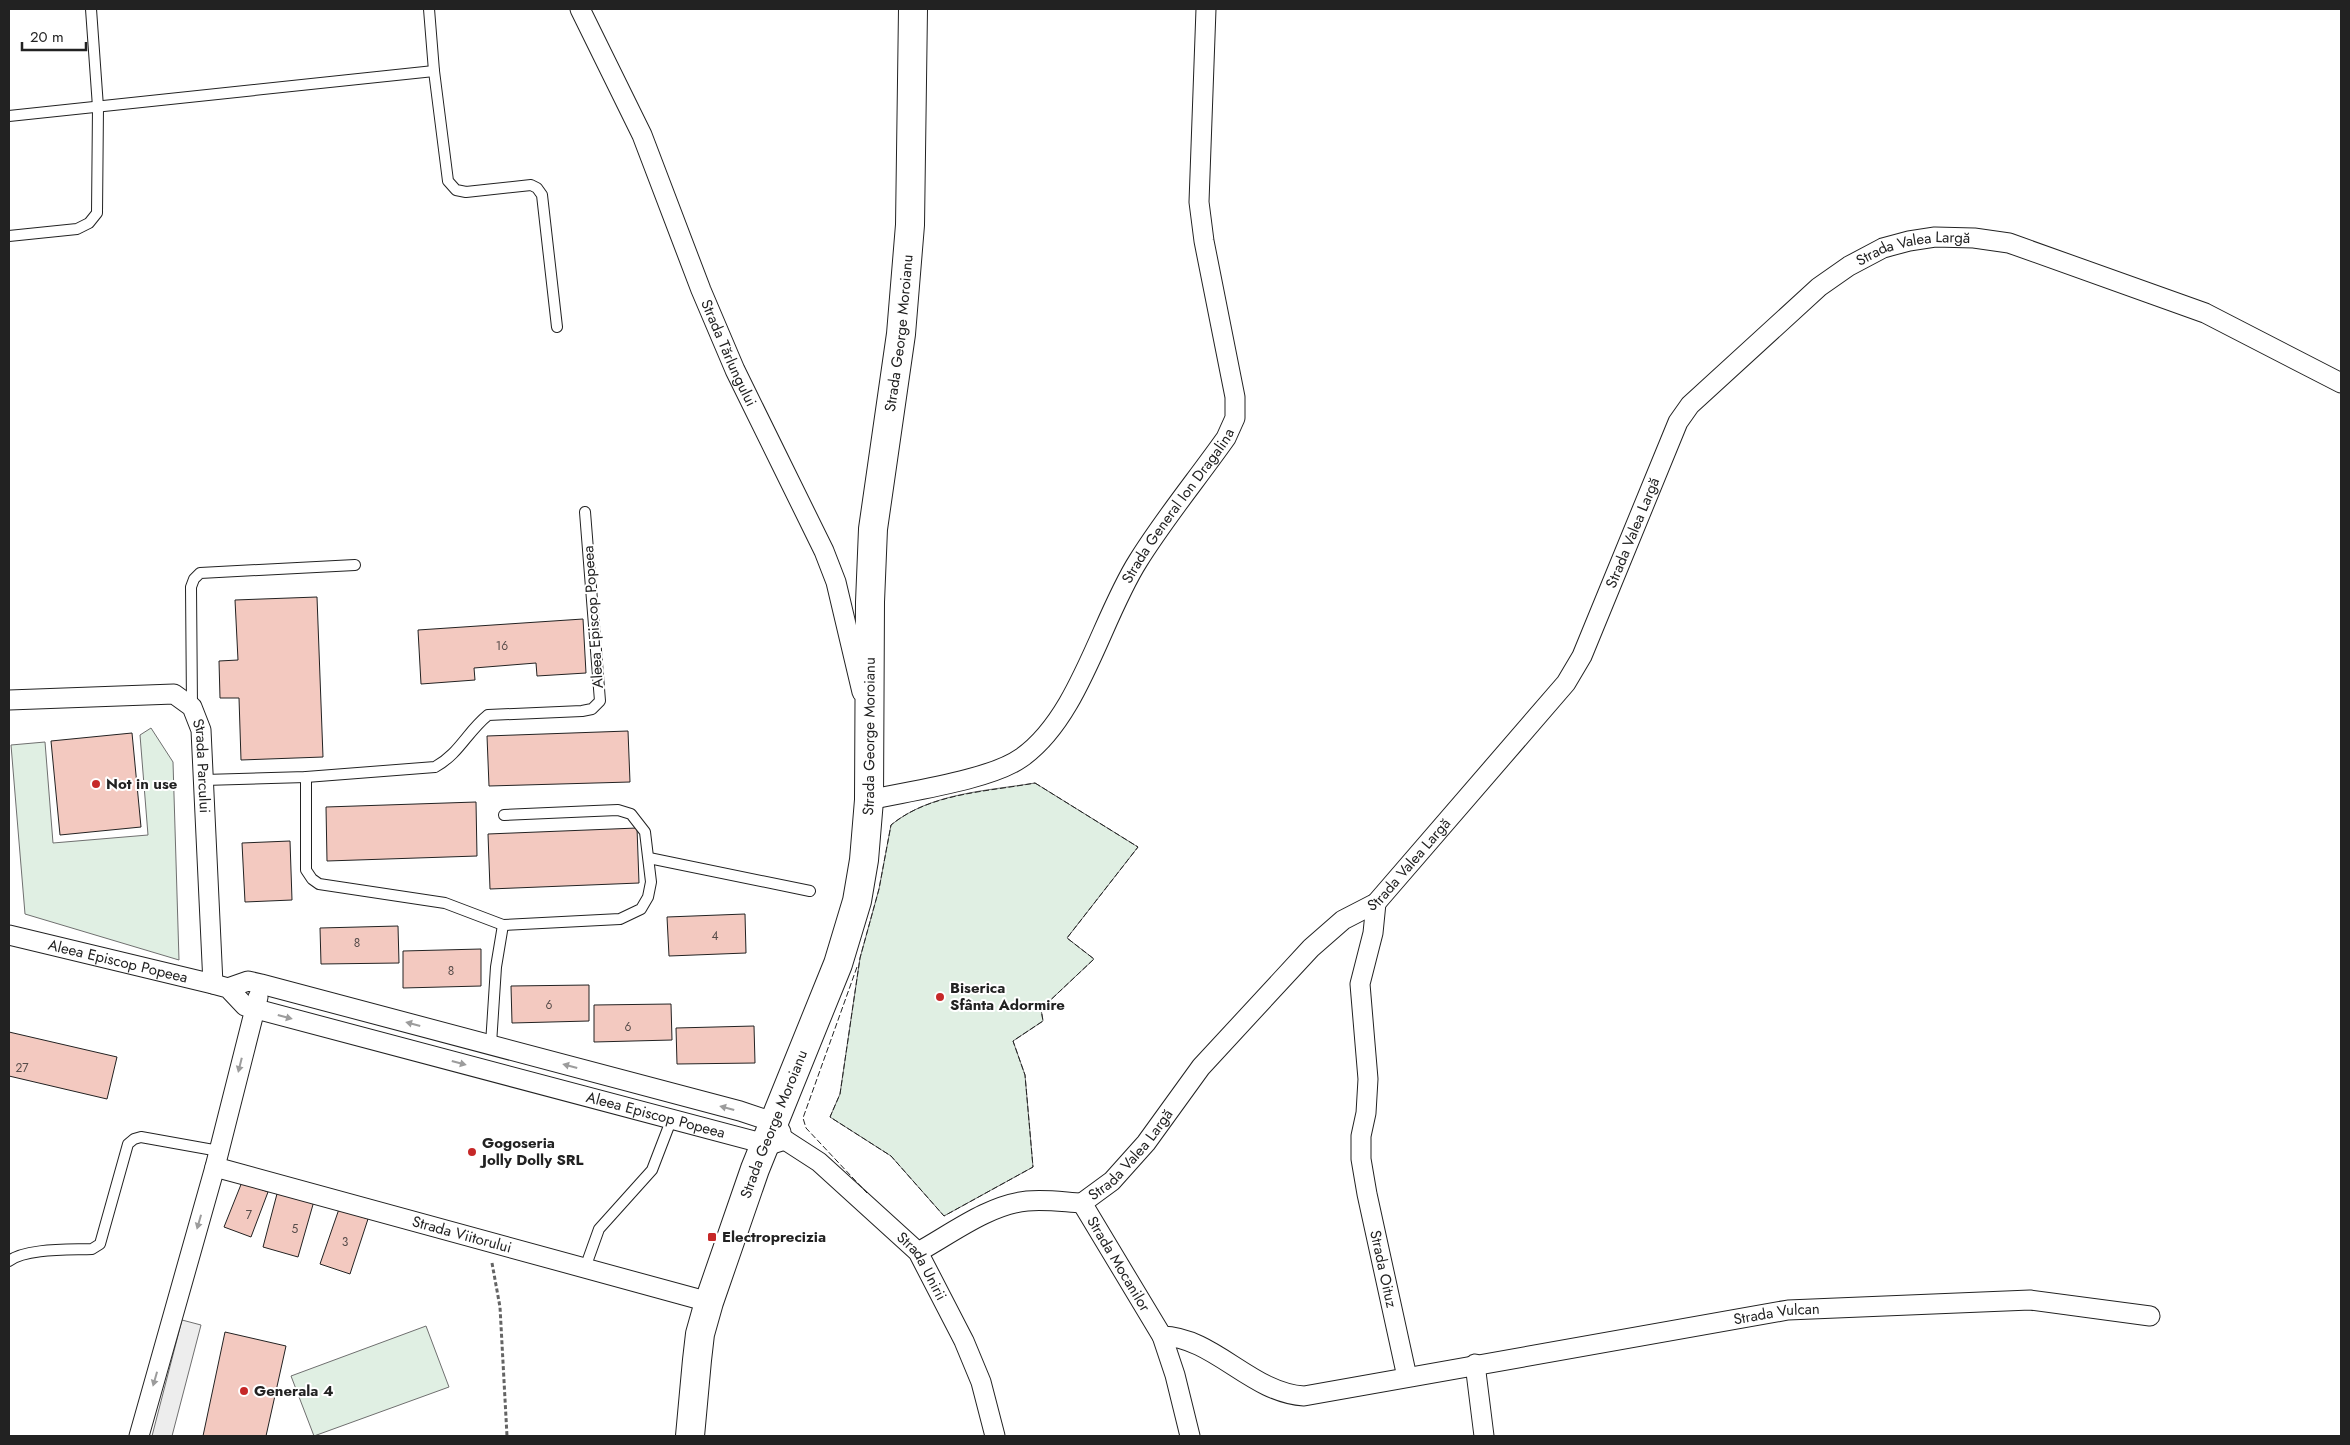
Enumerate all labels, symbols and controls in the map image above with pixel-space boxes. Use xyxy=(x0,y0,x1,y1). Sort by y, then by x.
scale bar xyxy=(22,20,86,52)
text: 20 m xyxy=(30,26,64,48)
street label: Strada Valea Largă xyxy=(1852,226,1971,271)
street label: Strada George Moroianu xyxy=(879,254,919,413)
street label: Strada Tărlungului xyxy=(695,296,762,410)
street label: Strada General Ion Dragalina xyxy=(1116,425,1240,587)
street label: Strada Valea Largă xyxy=(1600,474,1665,591)
street label: Aleea Episcop Popeea xyxy=(577,545,609,689)
house number: 16 xyxy=(496,637,508,655)
street label: Strada George Moroianu xyxy=(857,657,881,816)
street label: Strada Parcului xyxy=(187,715,216,814)
place label: Not in use xyxy=(106,773,178,795)
marker: Not in use xyxy=(90,778,102,790)
street label: Strada Valea Largă xyxy=(1363,813,1456,917)
house number: 4 xyxy=(712,927,719,945)
street label: Aleea Episcop Popeea xyxy=(46,934,190,989)
house number: 8 xyxy=(354,934,360,952)
house number: 8 xyxy=(448,962,454,980)
place label: Biserica Sfânta Adormire xyxy=(950,977,1065,1016)
marker: Biserica Sfânta Adormire xyxy=(934,991,946,1003)
house number: 6 xyxy=(546,996,553,1014)
one-way arrow xyxy=(277,1013,292,1021)
house number: 6 xyxy=(625,1018,632,1036)
one-way arrow xyxy=(405,1020,420,1028)
street label: Strada George Moroianu xyxy=(735,1047,813,1201)
one-way arrow xyxy=(236,1058,244,1073)
house number: 27 xyxy=(15,1059,29,1077)
one-way arrow xyxy=(452,1059,467,1067)
one-way arrow xyxy=(562,1061,577,1069)
street label: Aleea Episcop Popeea xyxy=(584,1086,728,1144)
one-way arrow xyxy=(719,1103,734,1111)
street label: Strada Valea Largă xyxy=(1084,1104,1178,1206)
place label: Gogoseria Jolly Dolly SRL xyxy=(479,1132,584,1171)
marker: Gogoseria Jolly Dolly SRL xyxy=(466,1146,478,1158)
house number: 7 xyxy=(246,1206,253,1224)
street label: Strada Viitorului xyxy=(410,1210,514,1259)
street label: Strada Mocanilor xyxy=(1081,1212,1156,1316)
one-way arrow xyxy=(195,1215,203,1230)
house number: 5 xyxy=(292,1220,299,1238)
place label: Electroprecizia xyxy=(722,1226,826,1248)
street label: Strada Unirii xyxy=(892,1227,952,1304)
street label: Strada Oituz xyxy=(1364,1228,1403,1310)
marker: Electroprecizia xyxy=(706,1231,718,1243)
house number: 3 xyxy=(342,1233,349,1251)
street label: Strada Vulcan xyxy=(1732,1298,1820,1330)
one-way arrow xyxy=(151,1371,159,1386)
place label: Generala 4 xyxy=(254,1380,333,1402)
marker: Generala 4 xyxy=(238,1385,250,1397)

